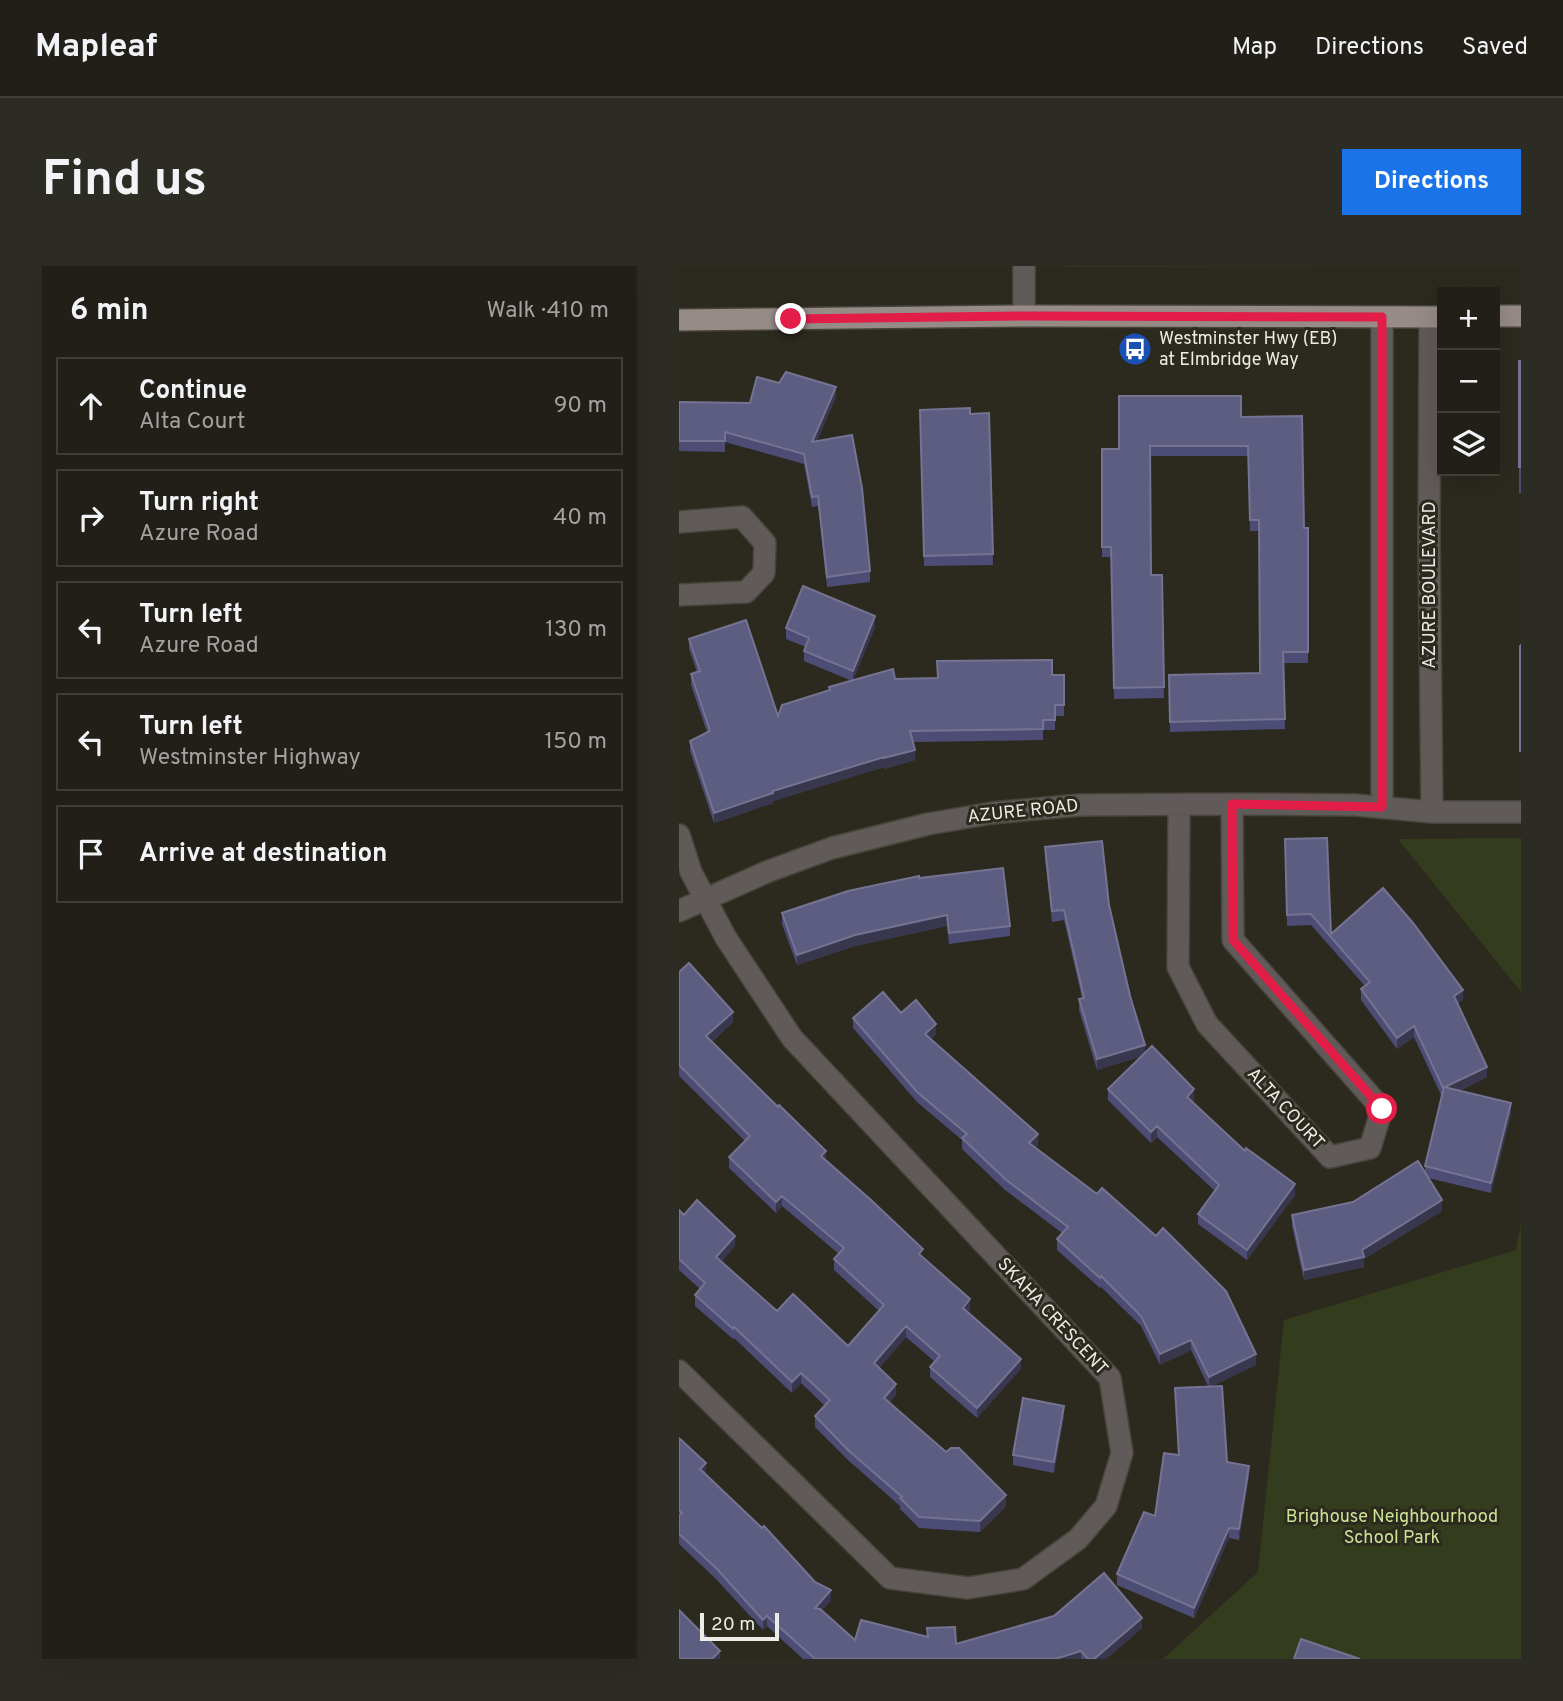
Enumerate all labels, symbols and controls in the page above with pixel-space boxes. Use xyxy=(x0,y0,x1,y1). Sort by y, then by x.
text: Mapleaf xyxy=(35,27,158,69)
text: Map xyxy=(1232,33,1277,63)
text: Directions xyxy=(1315,33,1424,63)
text: Saved xyxy=(1462,33,1528,63)
button: Directions xyxy=(1342,149,1521,215)
text: Find us xyxy=(42,151,207,213)
map controls xyxy=(1437,287,1500,476)
button: + xyxy=(1437,287,1500,350)
text: 6 min xyxy=(70,293,148,330)
text: Walk · 410 m xyxy=(487,297,609,326)
route end xyxy=(775,303,806,334)
place label: Westminster Hwy (EB) at Elmbridge Way xyxy=(1159,328,1337,372)
bus stop icon: Westminster Hwy (EB) at Elmbridge Way xyxy=(1116,330,1154,368)
button: − xyxy=(1437,350,1500,413)
text: Continue xyxy=(139,375,247,408)
icon: ahead xyxy=(72,387,110,425)
text: 90 m xyxy=(554,392,607,421)
text: Alta Court xyxy=(139,408,246,437)
button: layers xyxy=(1437,413,1500,476)
text: Turn right xyxy=(139,487,259,520)
icon: right xyxy=(72,499,110,537)
street label: AZURE BOULEVARD xyxy=(1419,501,1442,669)
text: 40 m xyxy=(553,504,607,533)
text: Azure Road xyxy=(139,520,259,549)
text: Turn left xyxy=(139,599,243,632)
icon: left xyxy=(72,611,110,649)
text: 130 m xyxy=(545,616,607,645)
text: Azure Road xyxy=(139,632,259,661)
text: Turn left xyxy=(139,711,243,744)
icon: left xyxy=(72,723,110,761)
text: 150 m xyxy=(545,728,607,757)
text: Westminster Highway xyxy=(139,744,361,773)
street label: AZURE ROAD xyxy=(966,795,1080,829)
icon: arrive xyxy=(72,835,110,873)
text: Arrive at destination xyxy=(139,838,387,871)
street label: ALTA COURT xyxy=(1241,1063,1329,1155)
route start xyxy=(1366,1093,1397,1124)
street label: SKAHA CRESCENT xyxy=(992,1253,1112,1381)
park label: Brighouse Neighbourhood School Park xyxy=(1286,1506,1498,1550)
scale bar xyxy=(700,1610,779,1642)
text: 20 m xyxy=(711,1613,755,1637)

